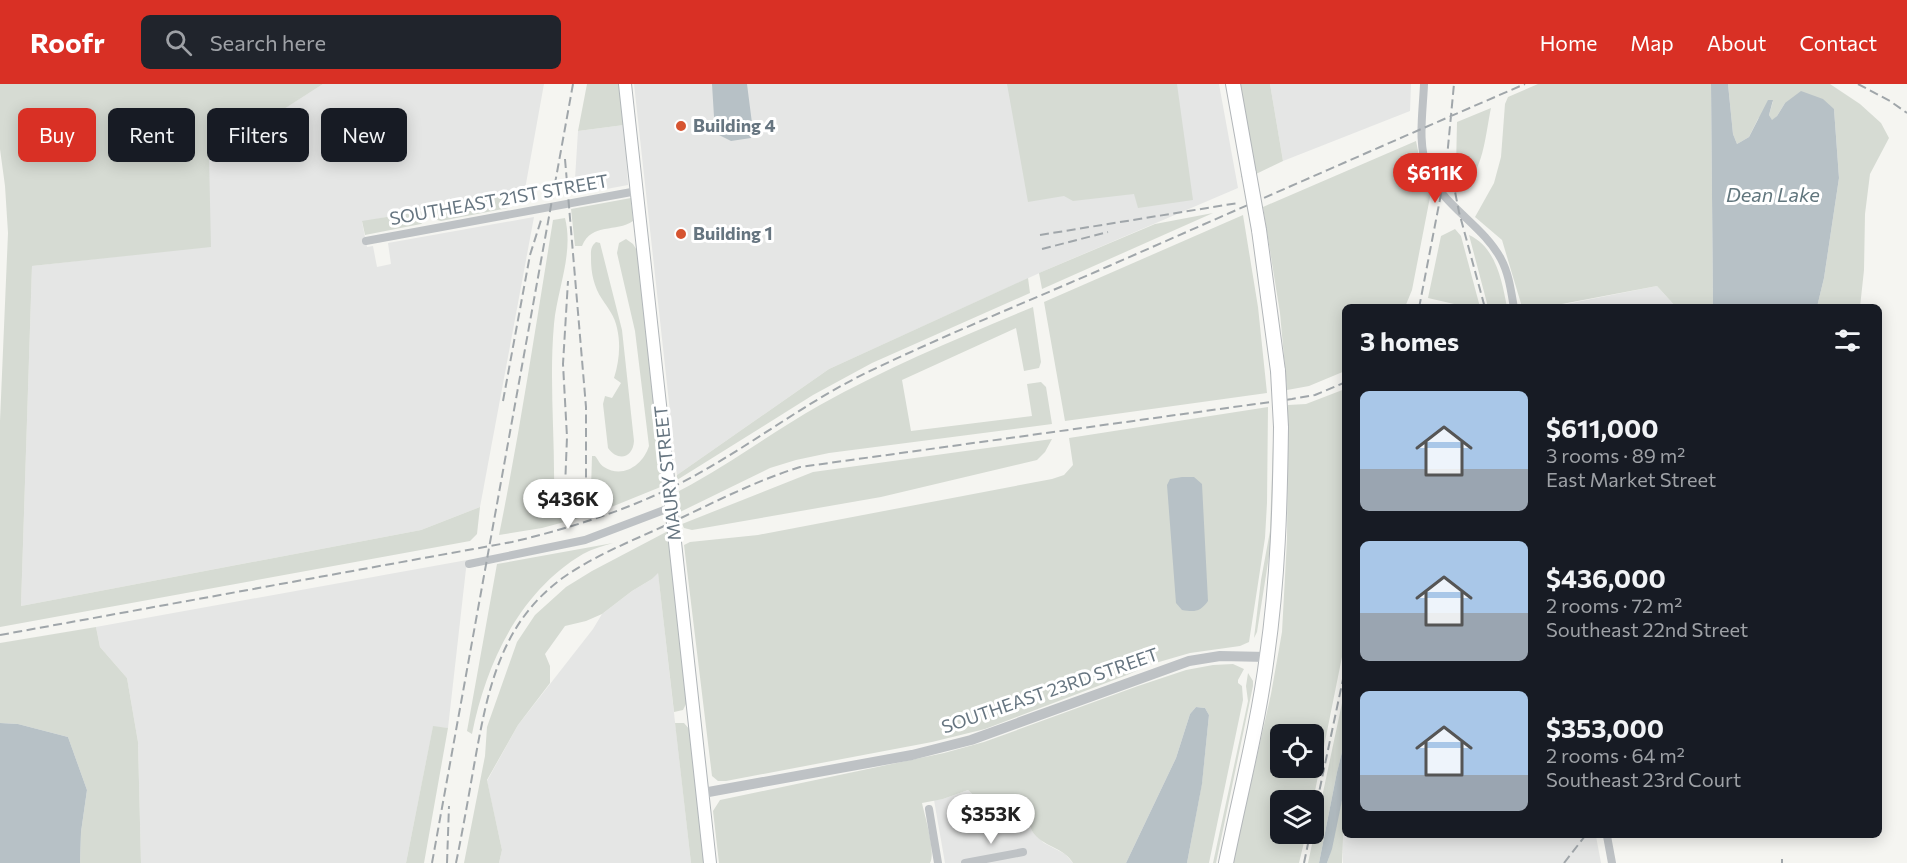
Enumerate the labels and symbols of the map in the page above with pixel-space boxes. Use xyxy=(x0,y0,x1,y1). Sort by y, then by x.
place label: Building 4 xyxy=(693,114,775,136)
marker: Building 4 xyxy=(674,119,688,133)
pin: $611K xyxy=(1393,153,1477,204)
street label: SOUTHEAST 21ST STREET xyxy=(388,169,610,229)
water label: Dean Lake xyxy=(1726,182,1820,206)
place label: Building 1 xyxy=(693,222,773,244)
marker: Building 1 xyxy=(674,227,688,241)
street label: MAURY STREET xyxy=(649,404,685,542)
pin: $436K xyxy=(526,479,610,530)
street label: SOUTHEAST 23RD STREET xyxy=(938,643,1161,738)
pin: $353K xyxy=(949,794,1033,845)

